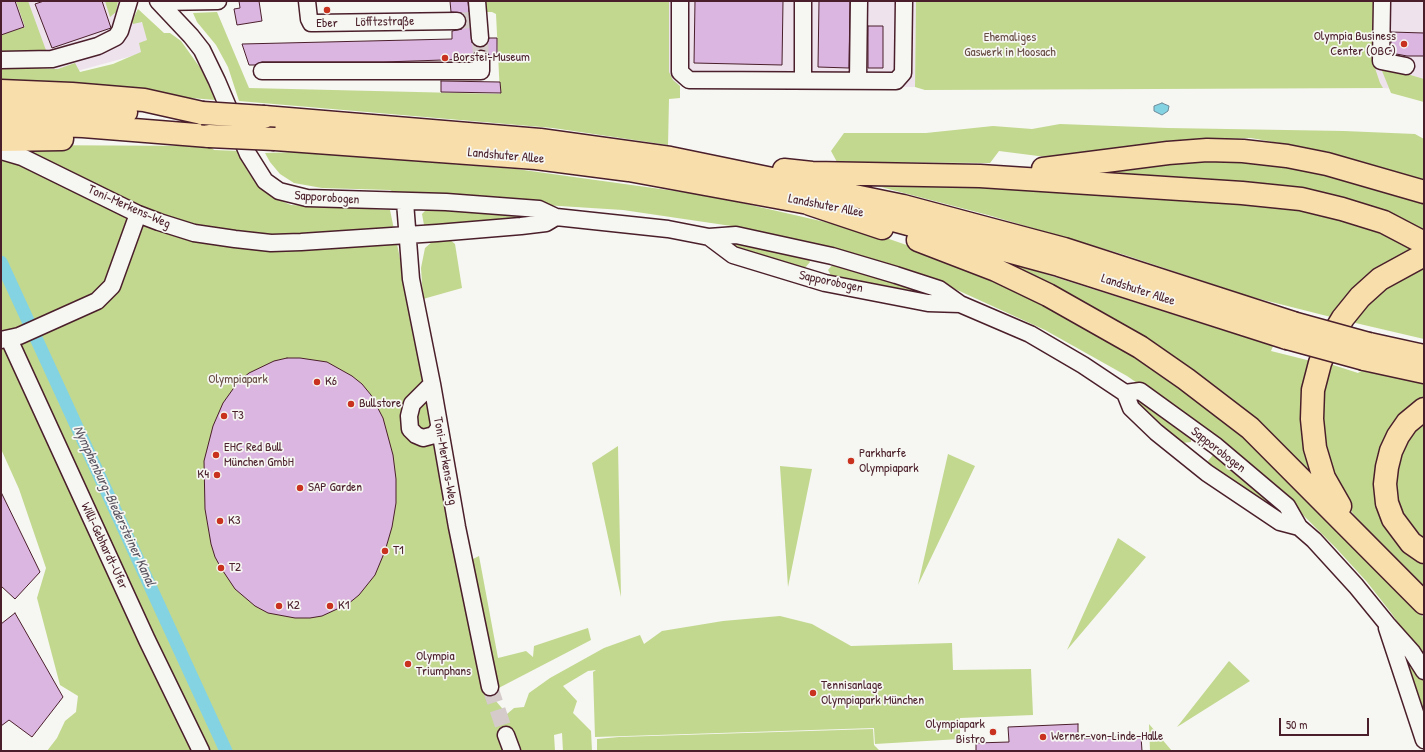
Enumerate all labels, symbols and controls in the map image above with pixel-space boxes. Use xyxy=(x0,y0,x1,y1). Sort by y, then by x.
marker: Eber xyxy=(322,5,332,15)
street label: Löfftzstraße xyxy=(356,14,414,30)
place label: Eber xyxy=(316,16,338,32)
place label: Olympia Business Center (OBC) xyxy=(1314,29,1396,60)
park label: Ehemaliges Gaswerk in Moosach xyxy=(964,30,1056,61)
marker: Olympia Business Center (OBC) xyxy=(1399,39,1409,49)
place label: Borstei-Museum xyxy=(453,50,530,66)
marker: Borstei-Museum xyxy=(440,53,450,63)
street label: Landshuter Allee xyxy=(467,145,545,167)
street label: Toni-Merkens-Weg xyxy=(85,182,173,232)
street label: Sapporobogen xyxy=(294,188,360,208)
street label: Landshuter Allee xyxy=(787,191,865,221)
street label: Sapporobogen xyxy=(798,268,864,296)
street label: Landshuter Allee xyxy=(1099,271,1177,309)
park label: Olympiapark xyxy=(208,372,268,388)
place label: K6 xyxy=(325,374,337,390)
marker: K6 xyxy=(312,377,322,387)
place label: Bullstore xyxy=(359,396,401,412)
marker: Bullstore xyxy=(346,399,356,409)
place label: T3 xyxy=(232,408,244,424)
marker: T3 xyxy=(219,411,229,421)
street label: Toni-Merkens-Weg xyxy=(430,416,460,506)
water label: Nymphenburg-Biedersteiner Kanal xyxy=(69,423,159,589)
street label: Sapporobogen xyxy=(1188,424,1248,476)
place label: EHC Red Bull München GmbH xyxy=(224,440,294,471)
place label: Parkharfe Olympiapark xyxy=(859,446,919,477)
marker: EHC Red Bull München GmbH xyxy=(211,450,221,460)
marker: Parkharfe Olympiapark xyxy=(846,456,856,466)
place label: K4 xyxy=(197,467,209,483)
marker: K4 xyxy=(212,470,222,480)
place label: SAP Garden xyxy=(308,480,362,496)
marker: SAP Garden xyxy=(295,483,305,493)
street label: Willi-Gebhardt-Ufer xyxy=(77,500,131,592)
place label: K3 xyxy=(228,513,241,529)
marker: K3 xyxy=(215,516,225,526)
place label: T1 xyxy=(393,543,404,559)
marker: T1 xyxy=(380,546,390,556)
place label: T2 xyxy=(229,560,241,576)
marker: T2 xyxy=(216,563,226,573)
place label: K2 xyxy=(287,598,300,614)
place label: K1 xyxy=(338,598,350,614)
marker: K2 xyxy=(274,601,284,611)
marker: K1 xyxy=(325,601,335,611)
place label: Olympia Triumphans xyxy=(416,649,471,680)
marker: Olympia Triumphans xyxy=(403,659,413,669)
place label: Tennisanlage Olympiapark München xyxy=(821,678,924,709)
marker: Tennisanlage Olympiapark München xyxy=(808,688,818,698)
scale bar xyxy=(1281,710,1371,736)
text: 50 m xyxy=(1286,716,1307,733)
place label: Olympiapark Bistro xyxy=(925,717,985,748)
marker: Olympiapark Bistro xyxy=(988,727,998,737)
place label: Werner-von-Linde-Halle xyxy=(1051,729,1163,745)
marker: Werner-von-Linde-Halle xyxy=(1038,732,1048,742)

